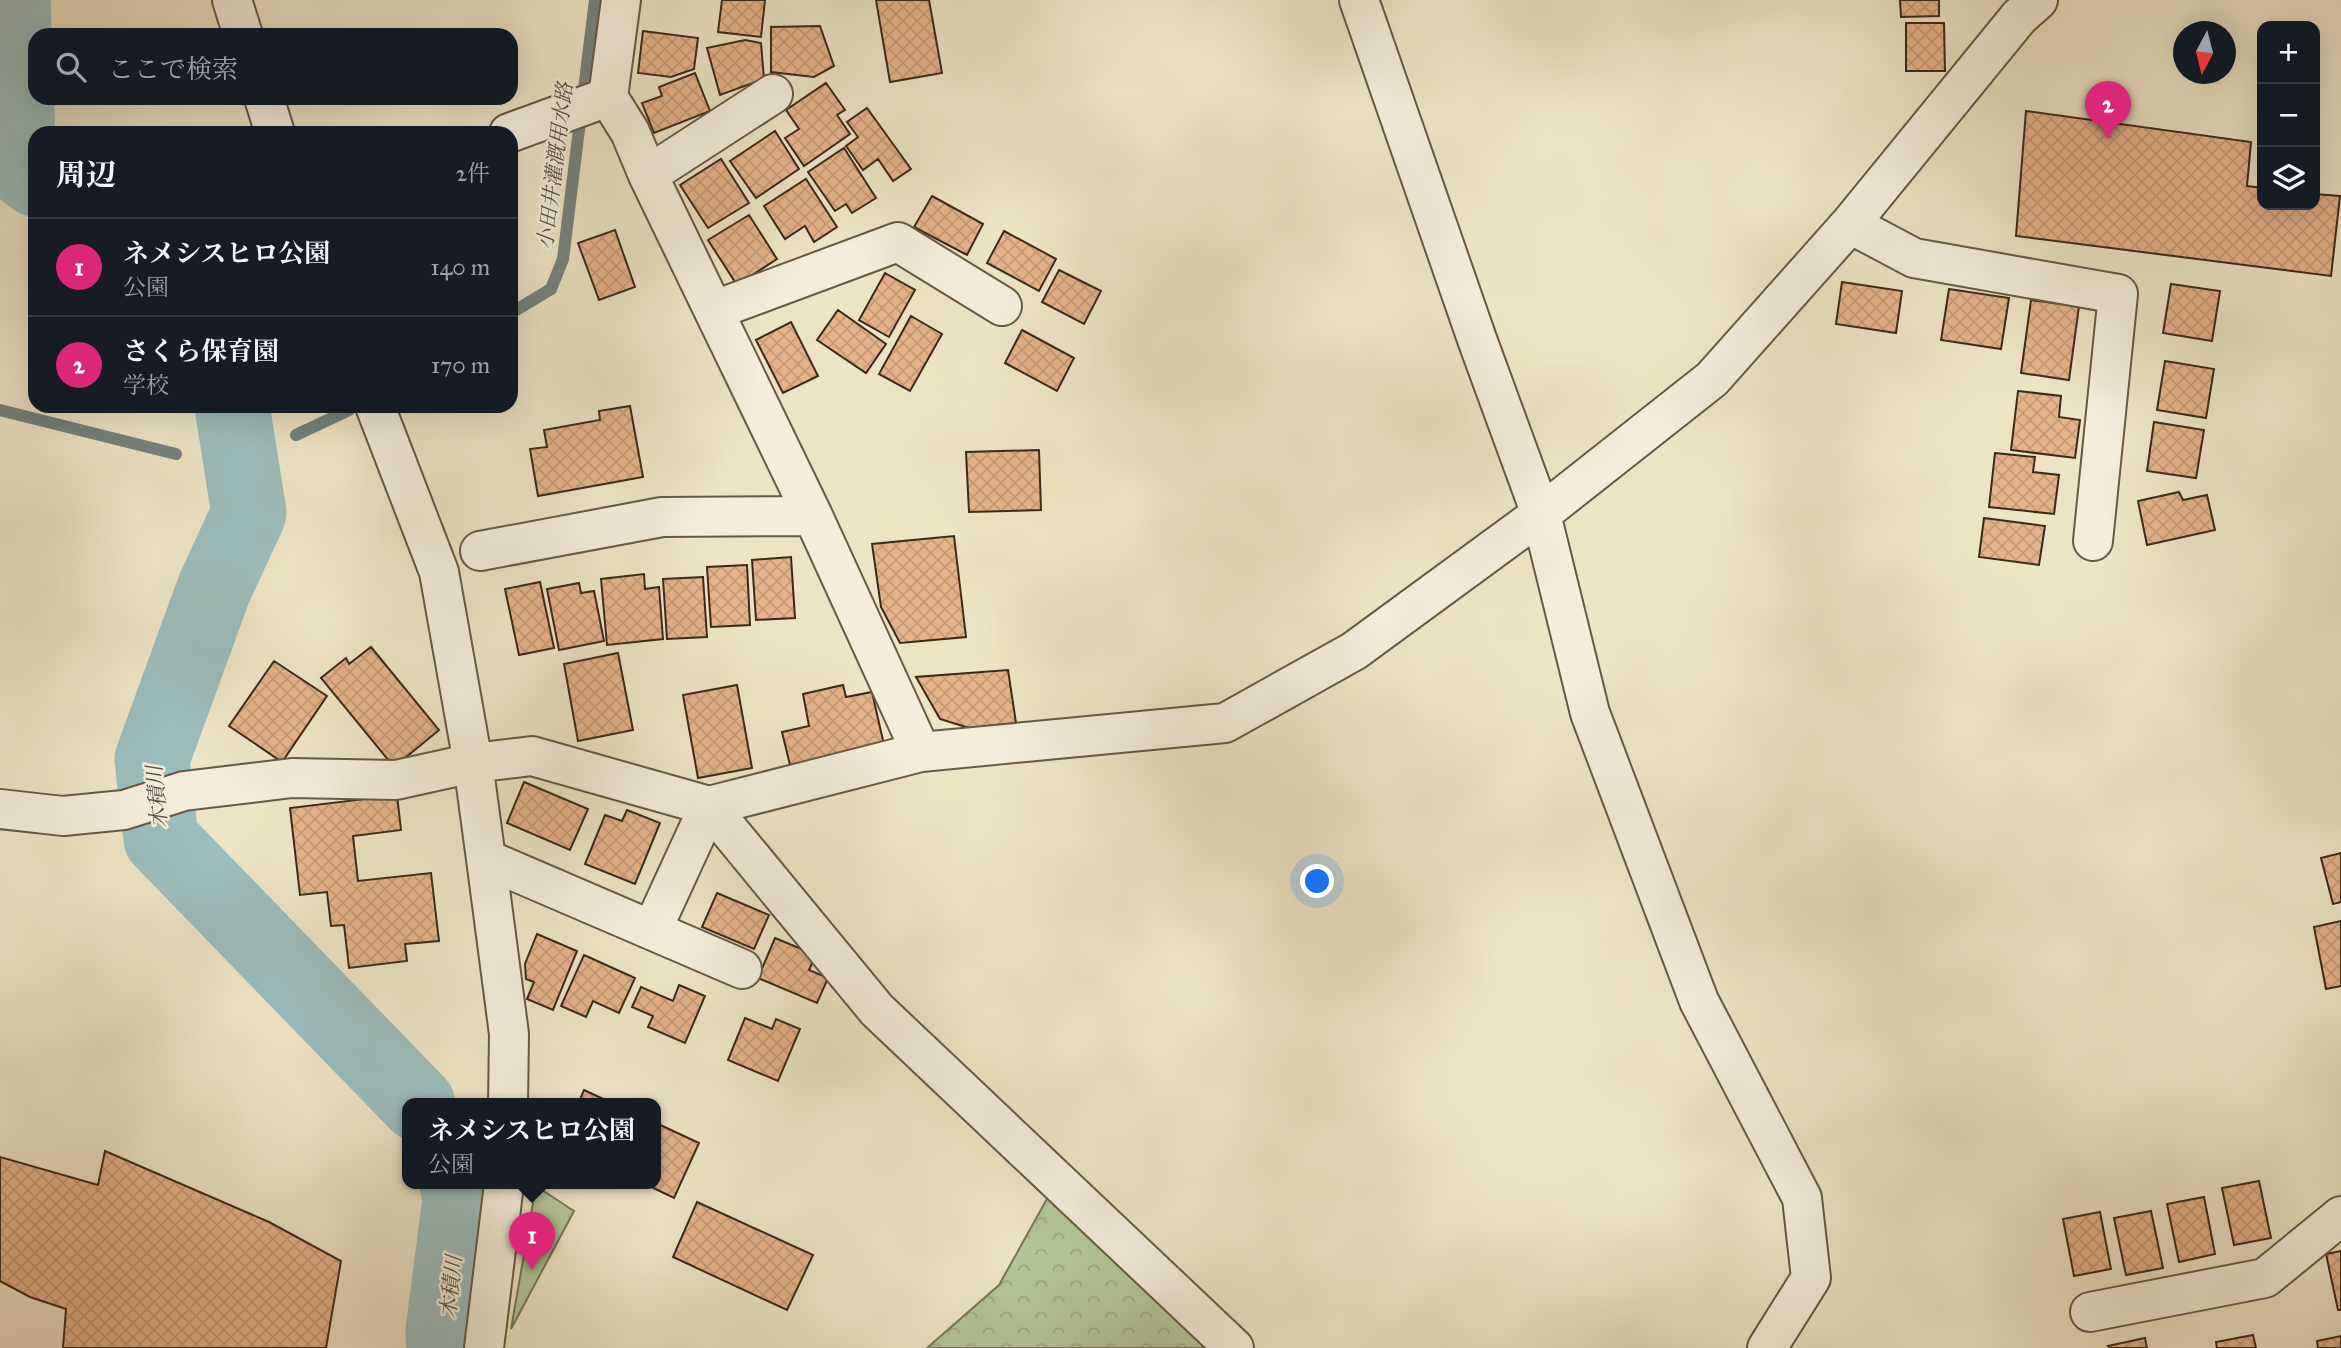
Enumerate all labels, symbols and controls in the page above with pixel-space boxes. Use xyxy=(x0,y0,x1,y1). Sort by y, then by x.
north arrow xyxy=(2173,21,2236,84)
map controls xyxy=(2257,21,2320,210)
button: + xyxy=(2257,21,2320,84)
search box xyxy=(28,28,518,105)
icon: search xyxy=(52,48,90,86)
text: ここで検索 xyxy=(108,53,238,85)
water label: 小田井灌漑用水路 xyxy=(532,79,578,251)
pin: 2 xyxy=(2085,81,2131,139)
button: − xyxy=(2257,84,2320,147)
button: layers xyxy=(2257,147,2320,210)
text: 周辺 xyxy=(56,157,116,193)
text: 2件 xyxy=(456,159,490,187)
text: ネメシスヒロ公園 xyxy=(123,237,330,269)
text: 1 xyxy=(74,253,84,281)
text: 140 m xyxy=(430,253,490,281)
text: 公園 xyxy=(123,273,169,301)
text: さくら保育園 xyxy=(123,335,279,367)
text: 2 xyxy=(73,351,85,379)
text: 170 m xyxy=(431,351,490,379)
text: 学校 xyxy=(123,371,169,399)
water label: 木積川 xyxy=(141,762,173,830)
your location xyxy=(1300,864,1334,898)
popup xyxy=(402,1098,661,1189)
text: ネメシスヒロ公園 xyxy=(428,1114,635,1146)
text: 公園 xyxy=(428,1150,474,1178)
pin: 1 xyxy=(509,1212,555,1270)
water label: 木積川 xyxy=(435,1252,467,1320)

